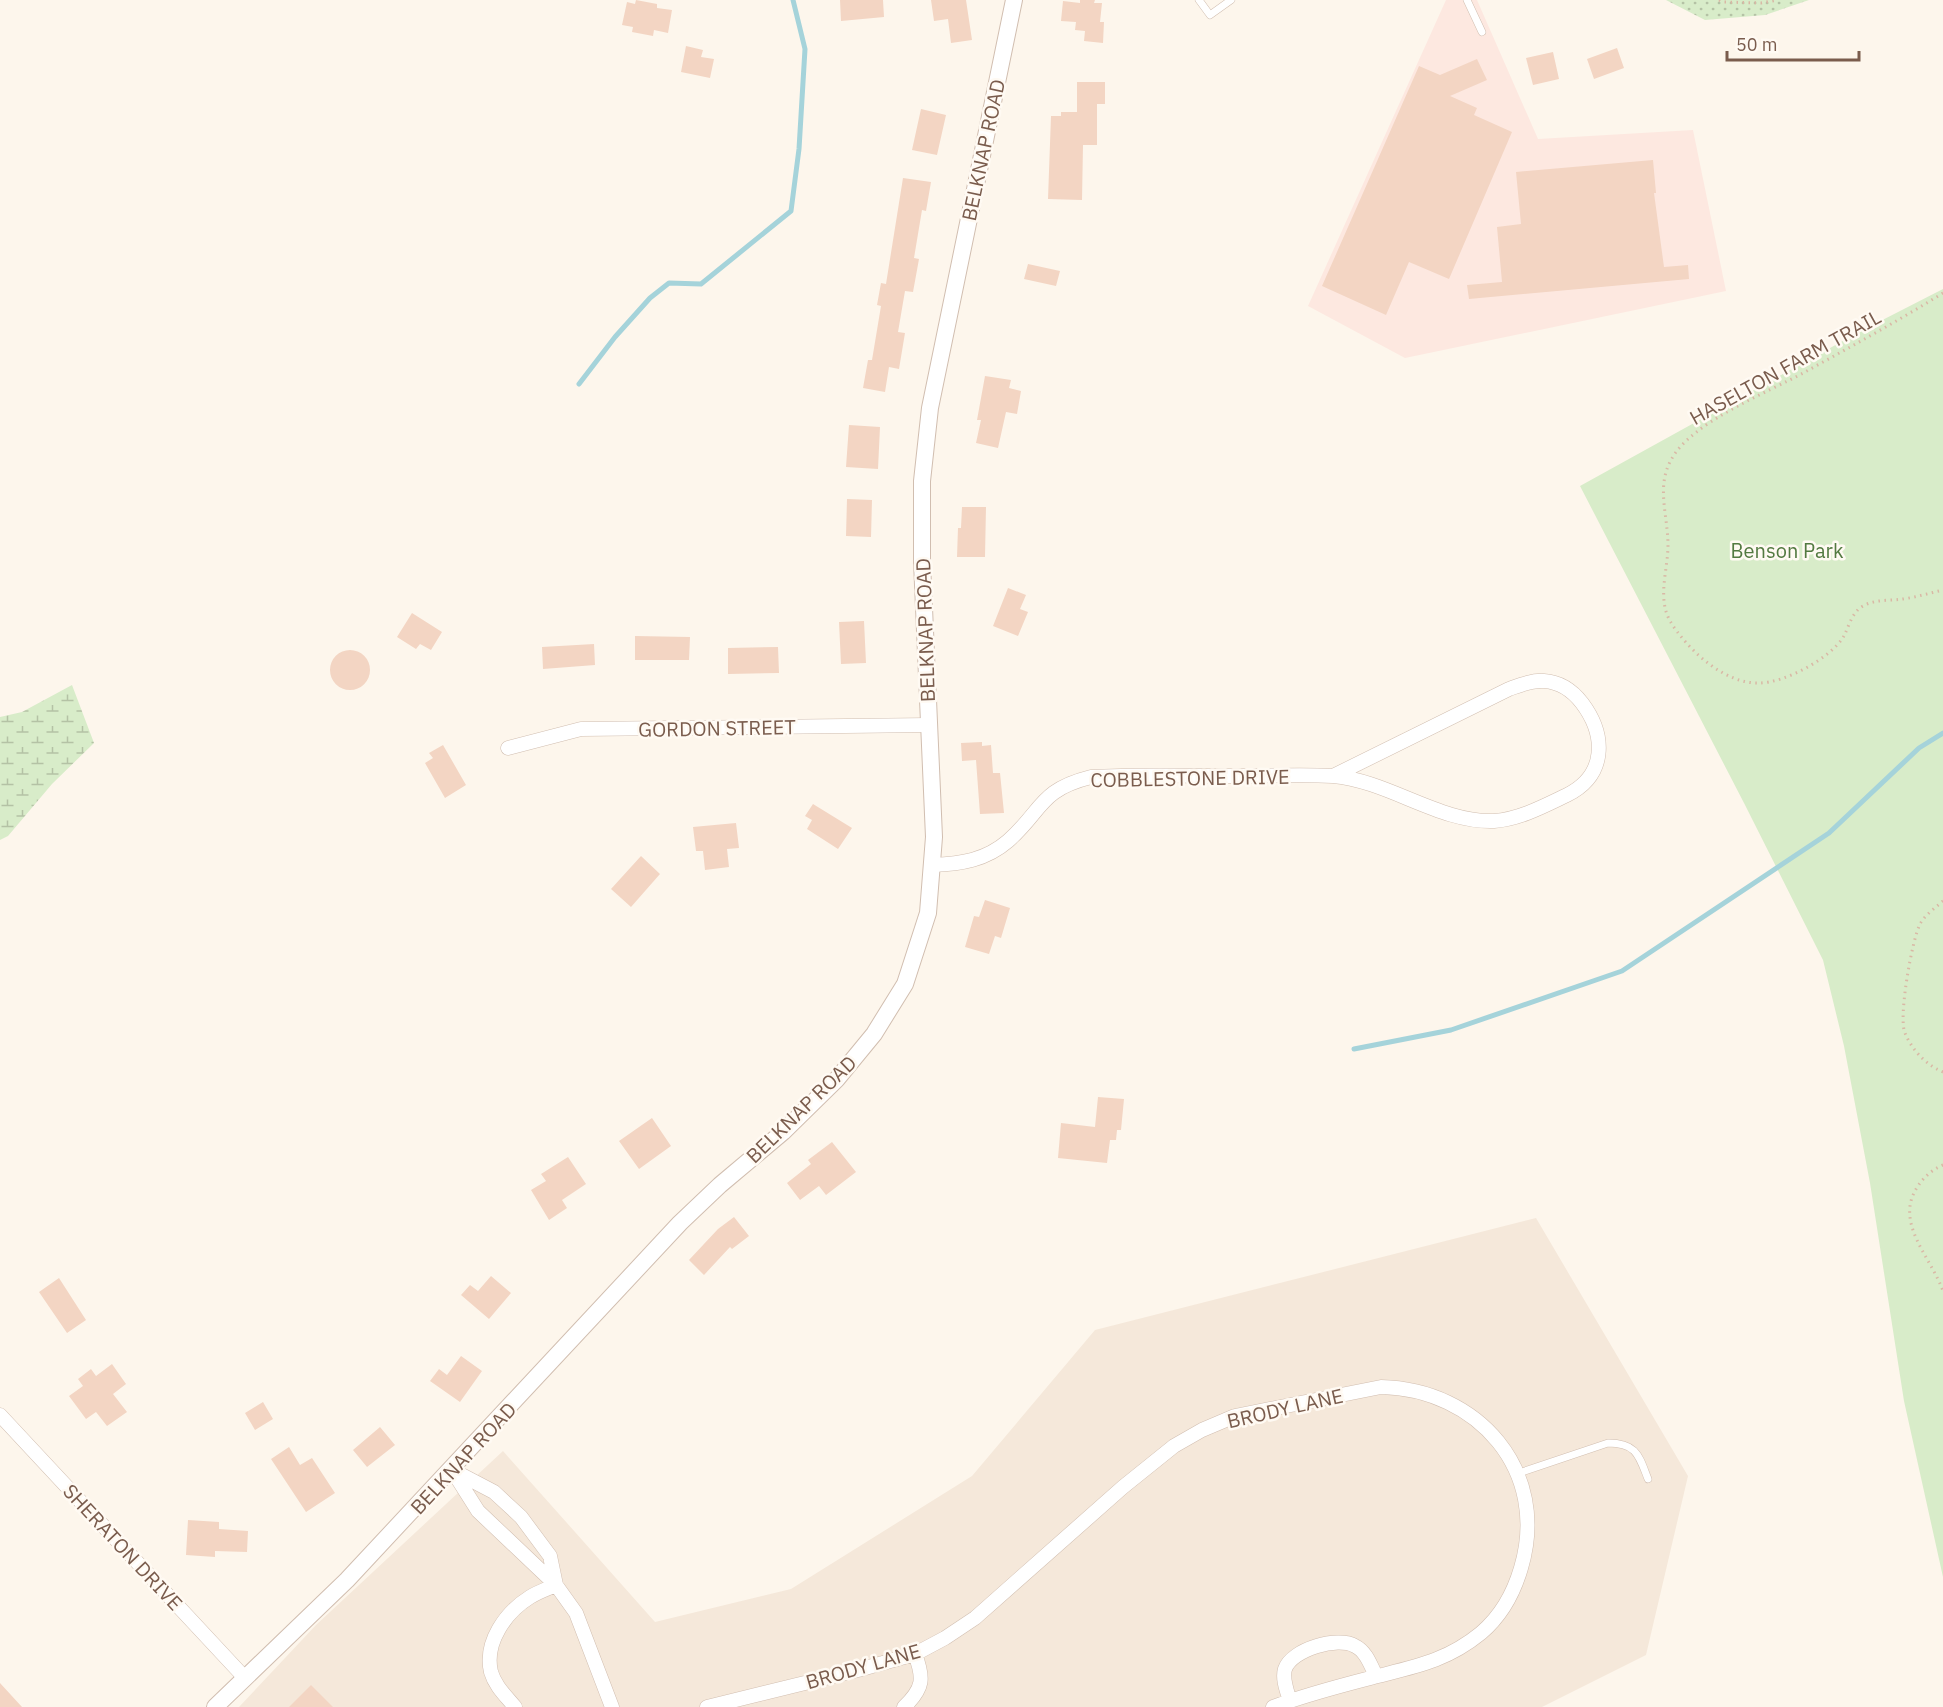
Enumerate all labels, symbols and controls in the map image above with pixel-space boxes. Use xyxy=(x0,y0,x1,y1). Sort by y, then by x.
scale bar xyxy=(1727,24,1859,62)
text: 50 m xyxy=(1736,33,1778,56)
street label: BELKNAP ROAD xyxy=(955,77,1011,223)
street label: HASELTON FARM TRAIL xyxy=(1684,303,1886,431)
park label: Benson Park xyxy=(1731,537,1844,564)
street label: BELKNAP ROAD xyxy=(909,558,941,702)
street label: GORDON STREET xyxy=(638,713,796,743)
street label: COBBLESTONE DRIVE xyxy=(1090,763,1290,793)
street label: BELKNAP ROAD xyxy=(740,1049,862,1169)
street label: BRODY LANE xyxy=(1224,1382,1346,1434)
street label: BELKNAP ROAD xyxy=(404,1396,522,1520)
street label: SHERATON DRIVE xyxy=(57,1478,189,1616)
street label: BRODY LANE xyxy=(802,1637,924,1695)

